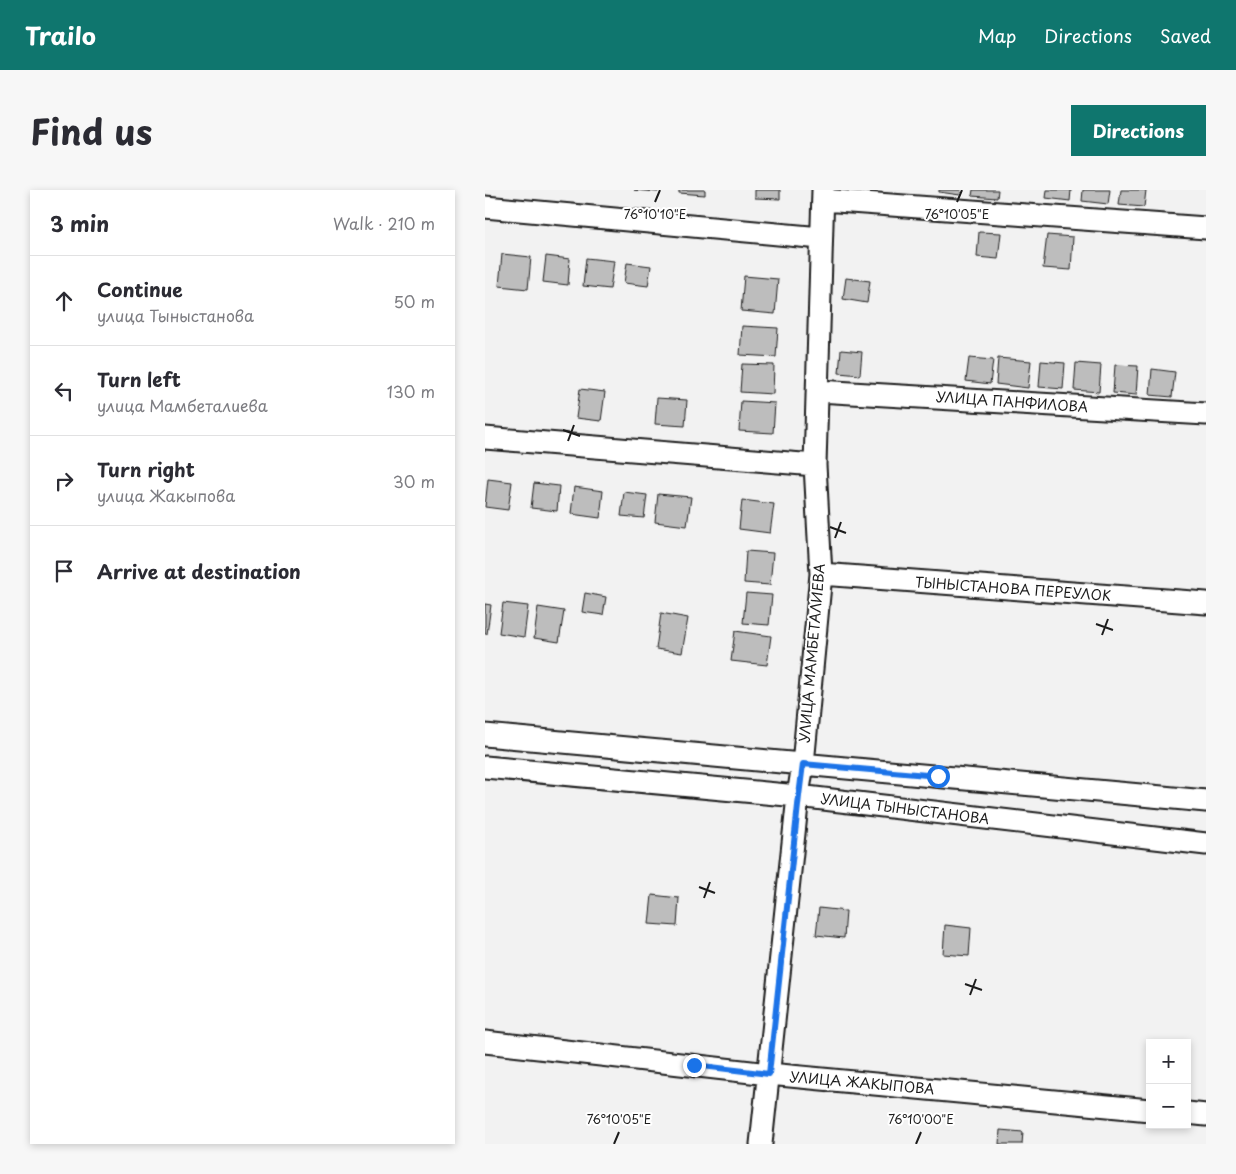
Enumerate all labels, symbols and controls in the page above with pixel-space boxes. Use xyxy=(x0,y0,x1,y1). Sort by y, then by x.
text: Trailo xyxy=(25,17,96,53)
text: Map xyxy=(978,22,1016,49)
text: Directions xyxy=(1044,22,1132,49)
text: Saved xyxy=(1160,22,1211,49)
text: Find us xyxy=(30,104,152,157)
button: Directions xyxy=(1071,105,1206,156)
text: 76°10'10"E xyxy=(624,205,686,223)
text: 76°10'05"E xyxy=(925,205,989,223)
text: 3 min xyxy=(50,207,109,239)
text: Walk · 210 m xyxy=(333,211,435,235)
text: Continue xyxy=(97,275,183,303)
icon: ahead xyxy=(50,287,78,315)
text: 50 m xyxy=(394,289,435,313)
text: улица Тыныстанова xyxy=(97,303,254,327)
text: Turn left xyxy=(97,365,181,393)
icon: left xyxy=(50,377,78,405)
text: 130 m xyxy=(387,379,435,403)
street label: УЛИЦА ПАНФИЛОВА xyxy=(935,386,1089,417)
text: улица Мамбеталиева xyxy=(97,393,268,417)
text: Turn right xyxy=(97,455,195,483)
icon: right xyxy=(50,467,78,495)
text: 30 m xyxy=(393,469,435,493)
text: улица Жакыпова xyxy=(97,483,235,507)
icon: arrive xyxy=(50,557,78,585)
text: Arrive at destination xyxy=(97,557,301,585)
street label: УЛИЦА МАМБЕТАЛИЕВА xyxy=(793,562,830,743)
street label: ТЫНЫСТАНОВА ПЕРЕУЛОК xyxy=(914,571,1112,606)
route start xyxy=(927,765,950,788)
street label: УЛИЦА ТЫНЫСТАНОВА xyxy=(820,788,991,829)
map controls xyxy=(1146,1039,1191,1129)
button: + xyxy=(1146,1039,1191,1084)
route end xyxy=(683,1054,706,1077)
street label: УЛИЦА ЖАКЫПОВА xyxy=(789,1066,935,1099)
button: − xyxy=(1146,1084,1191,1129)
text: 76°10'05"E xyxy=(587,1110,651,1128)
text: 76°10'00"E xyxy=(888,1110,954,1128)

